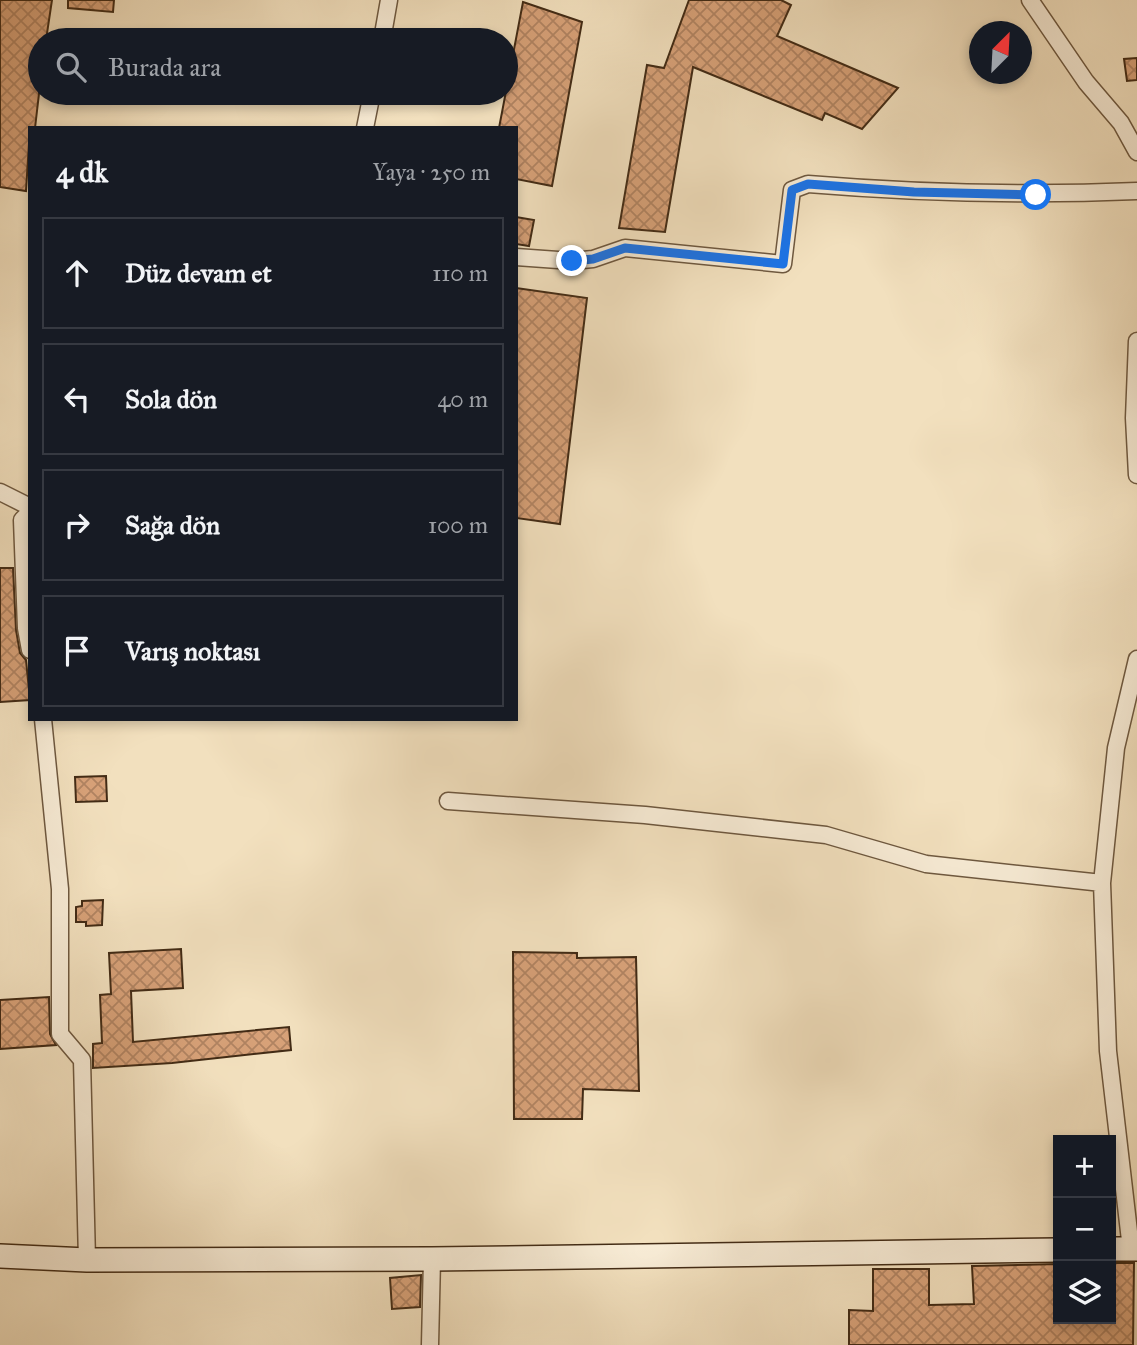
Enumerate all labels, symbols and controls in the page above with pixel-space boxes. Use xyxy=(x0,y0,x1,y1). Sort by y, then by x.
north arrow xyxy=(969,21,1032,84)
search box xyxy=(28,28,518,105)
icon: search xyxy=(52,48,90,86)
text: Burada ara xyxy=(108,51,221,83)
text: 4 dk xyxy=(56,154,108,190)
text: Yaya · 250 m xyxy=(373,158,490,186)
route start xyxy=(1020,179,1051,210)
route end xyxy=(556,245,587,276)
icon: ahead xyxy=(58,254,96,292)
text: Düz devam et xyxy=(125,257,272,289)
text: 110 m xyxy=(432,259,488,287)
icon: left xyxy=(58,380,96,418)
text: Sola dön xyxy=(125,383,217,415)
text: 40 m xyxy=(438,385,488,413)
icon: right xyxy=(58,506,96,544)
text: Sağa dön xyxy=(125,509,220,541)
text: 100 m xyxy=(428,511,488,539)
icon: arrive xyxy=(58,632,96,670)
text: Varış noktası xyxy=(125,635,260,667)
map controls xyxy=(1053,1135,1116,1324)
button: + xyxy=(1053,1135,1116,1198)
button: − xyxy=(1053,1198,1116,1261)
button: layers xyxy=(1053,1261,1116,1324)

